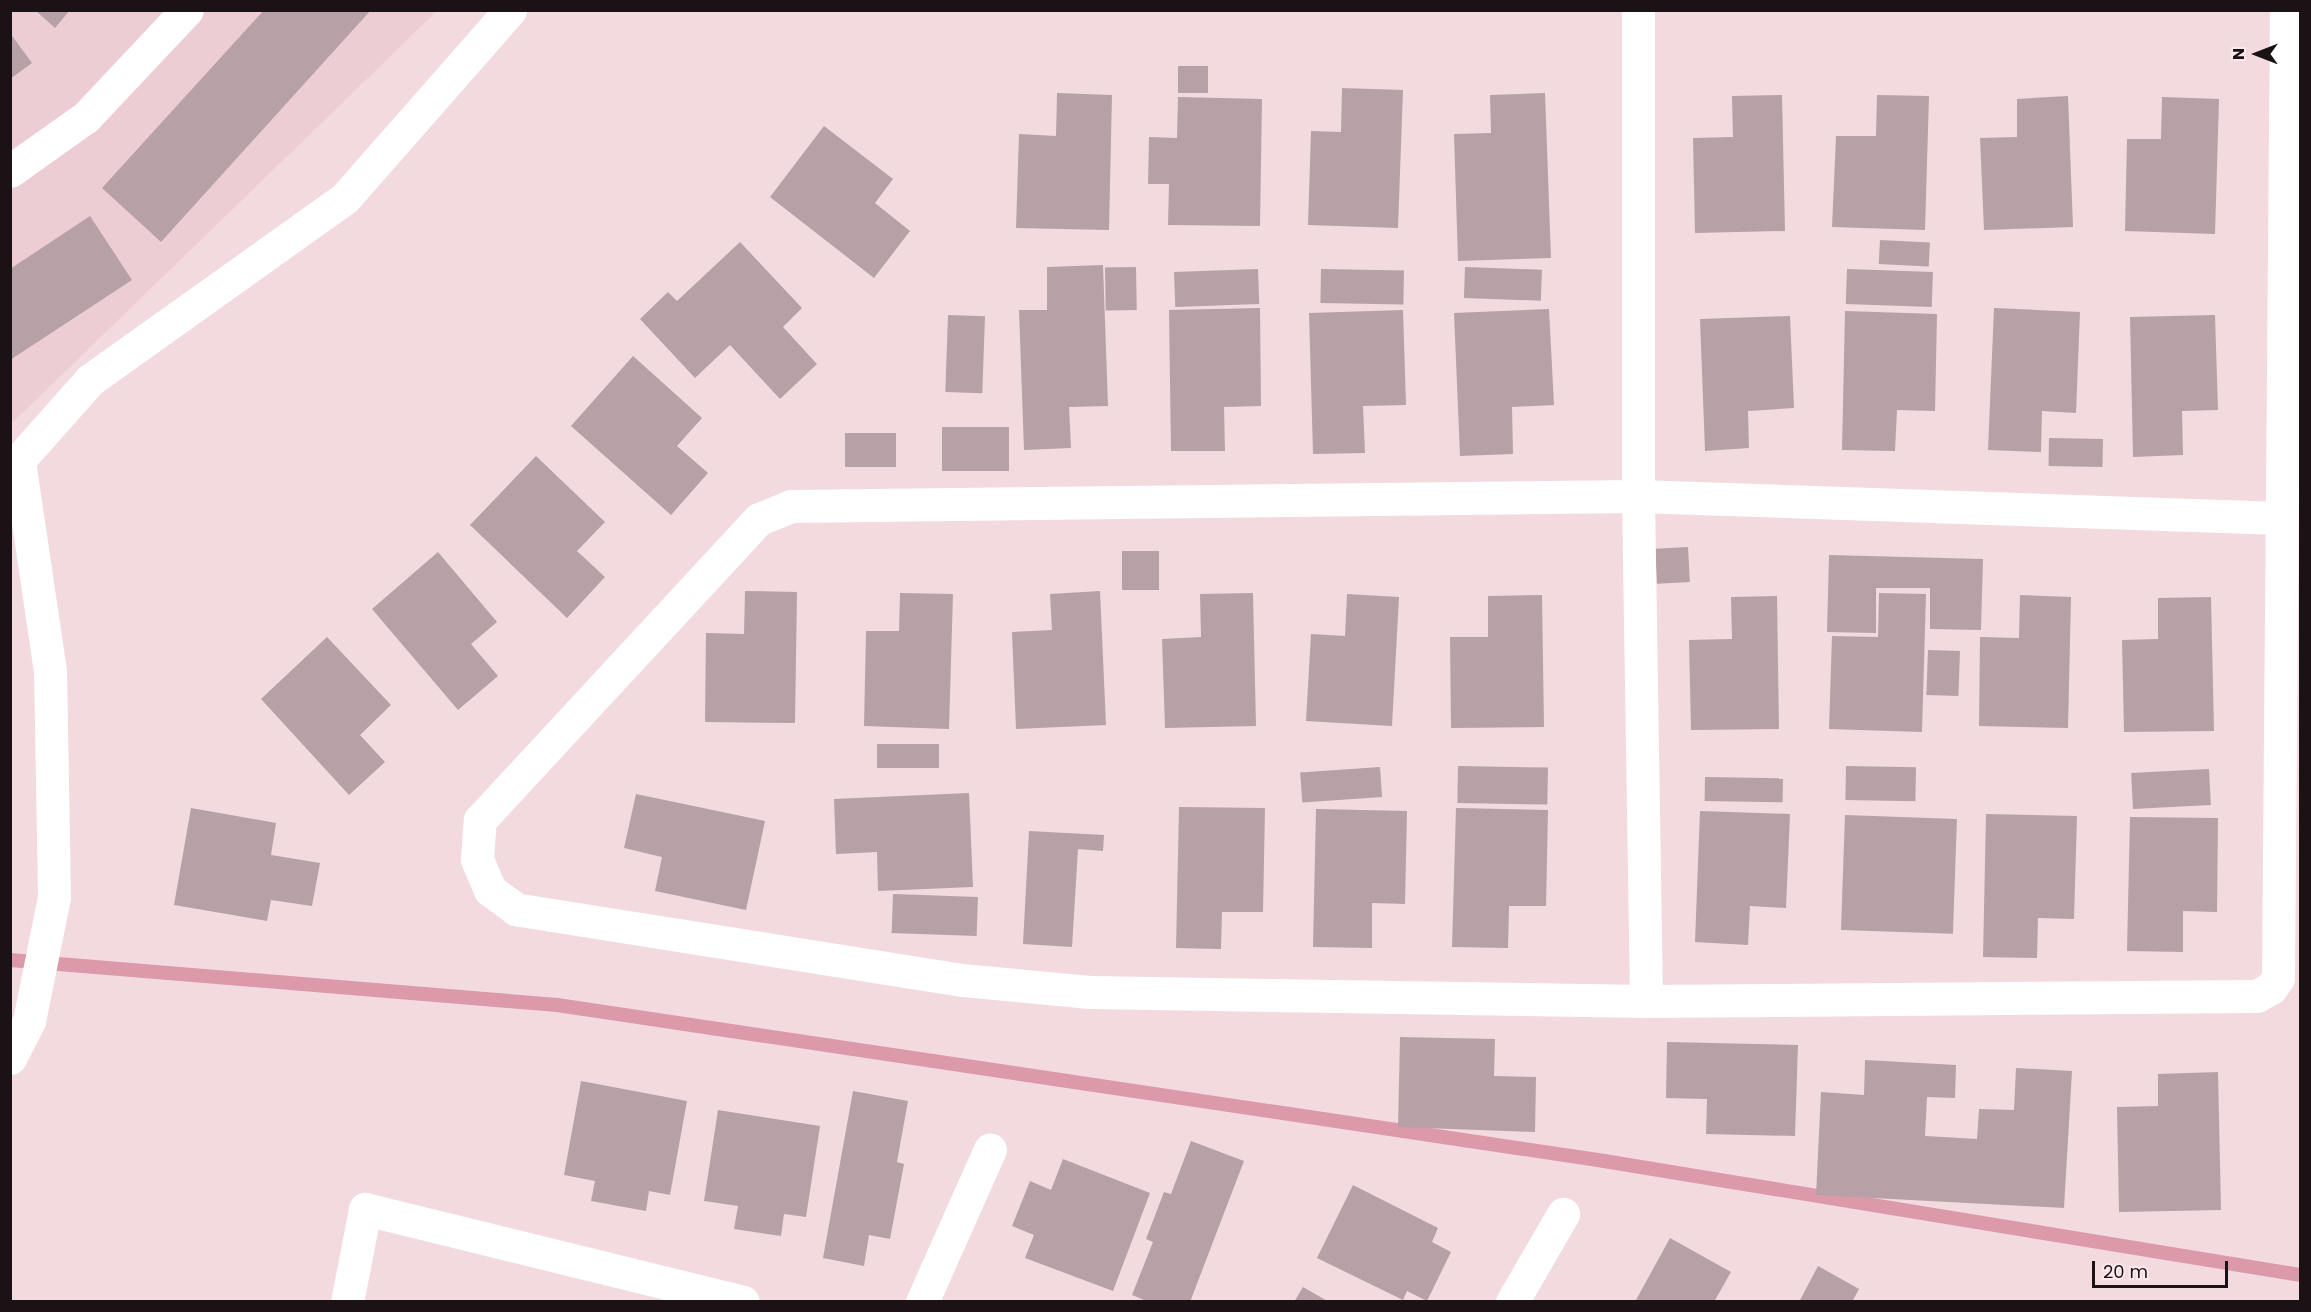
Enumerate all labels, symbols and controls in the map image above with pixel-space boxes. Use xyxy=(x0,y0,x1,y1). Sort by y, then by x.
north arrow xyxy=(2227,24,2287,84)
text: N xyxy=(2227,48,2250,60)
scale bar xyxy=(2095,1249,2232,1287)
text: 20 m xyxy=(2103,1259,2148,1284)

